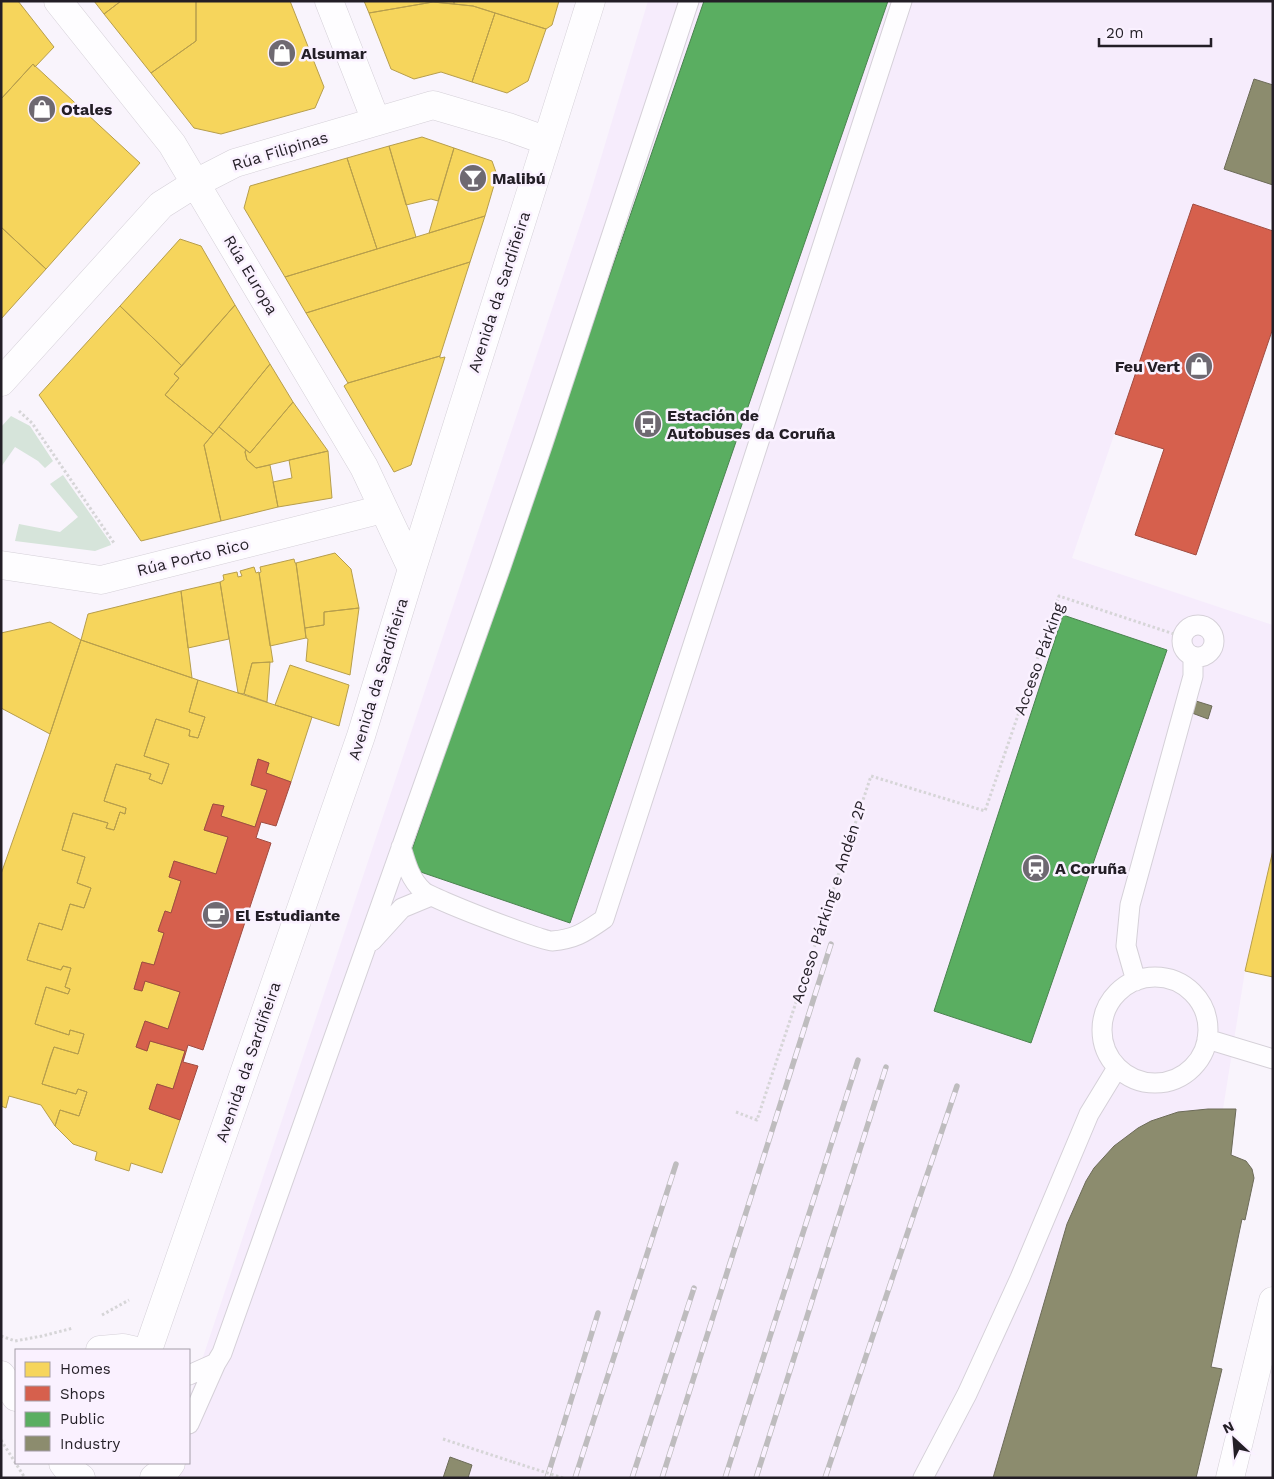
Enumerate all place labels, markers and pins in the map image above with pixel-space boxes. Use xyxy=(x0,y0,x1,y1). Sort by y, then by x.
shop icon: Alsumar xyxy=(267,38,297,68)
place label: Alsumar xyxy=(301,44,367,63)
shop icon: Otales xyxy=(27,94,57,124)
place label: Otales xyxy=(61,100,113,119)
bar icon: Malibú xyxy=(458,163,488,193)
place label: Malibú xyxy=(492,169,546,188)
shop icon: Feu Vert xyxy=(1184,351,1214,381)
place label: Feu Vert xyxy=(1115,357,1180,376)
place label: Estación de Autobuses da Coruña xyxy=(667,406,836,443)
bus stop icon: Estación de Autobuses da Coruña xyxy=(633,409,663,439)
station icon: A Coruña xyxy=(1021,853,1051,883)
place label: A Coruña xyxy=(1055,859,1127,878)
cafe icon: El Estudiante xyxy=(201,900,231,930)
place label: El Estudiante xyxy=(235,906,340,925)

